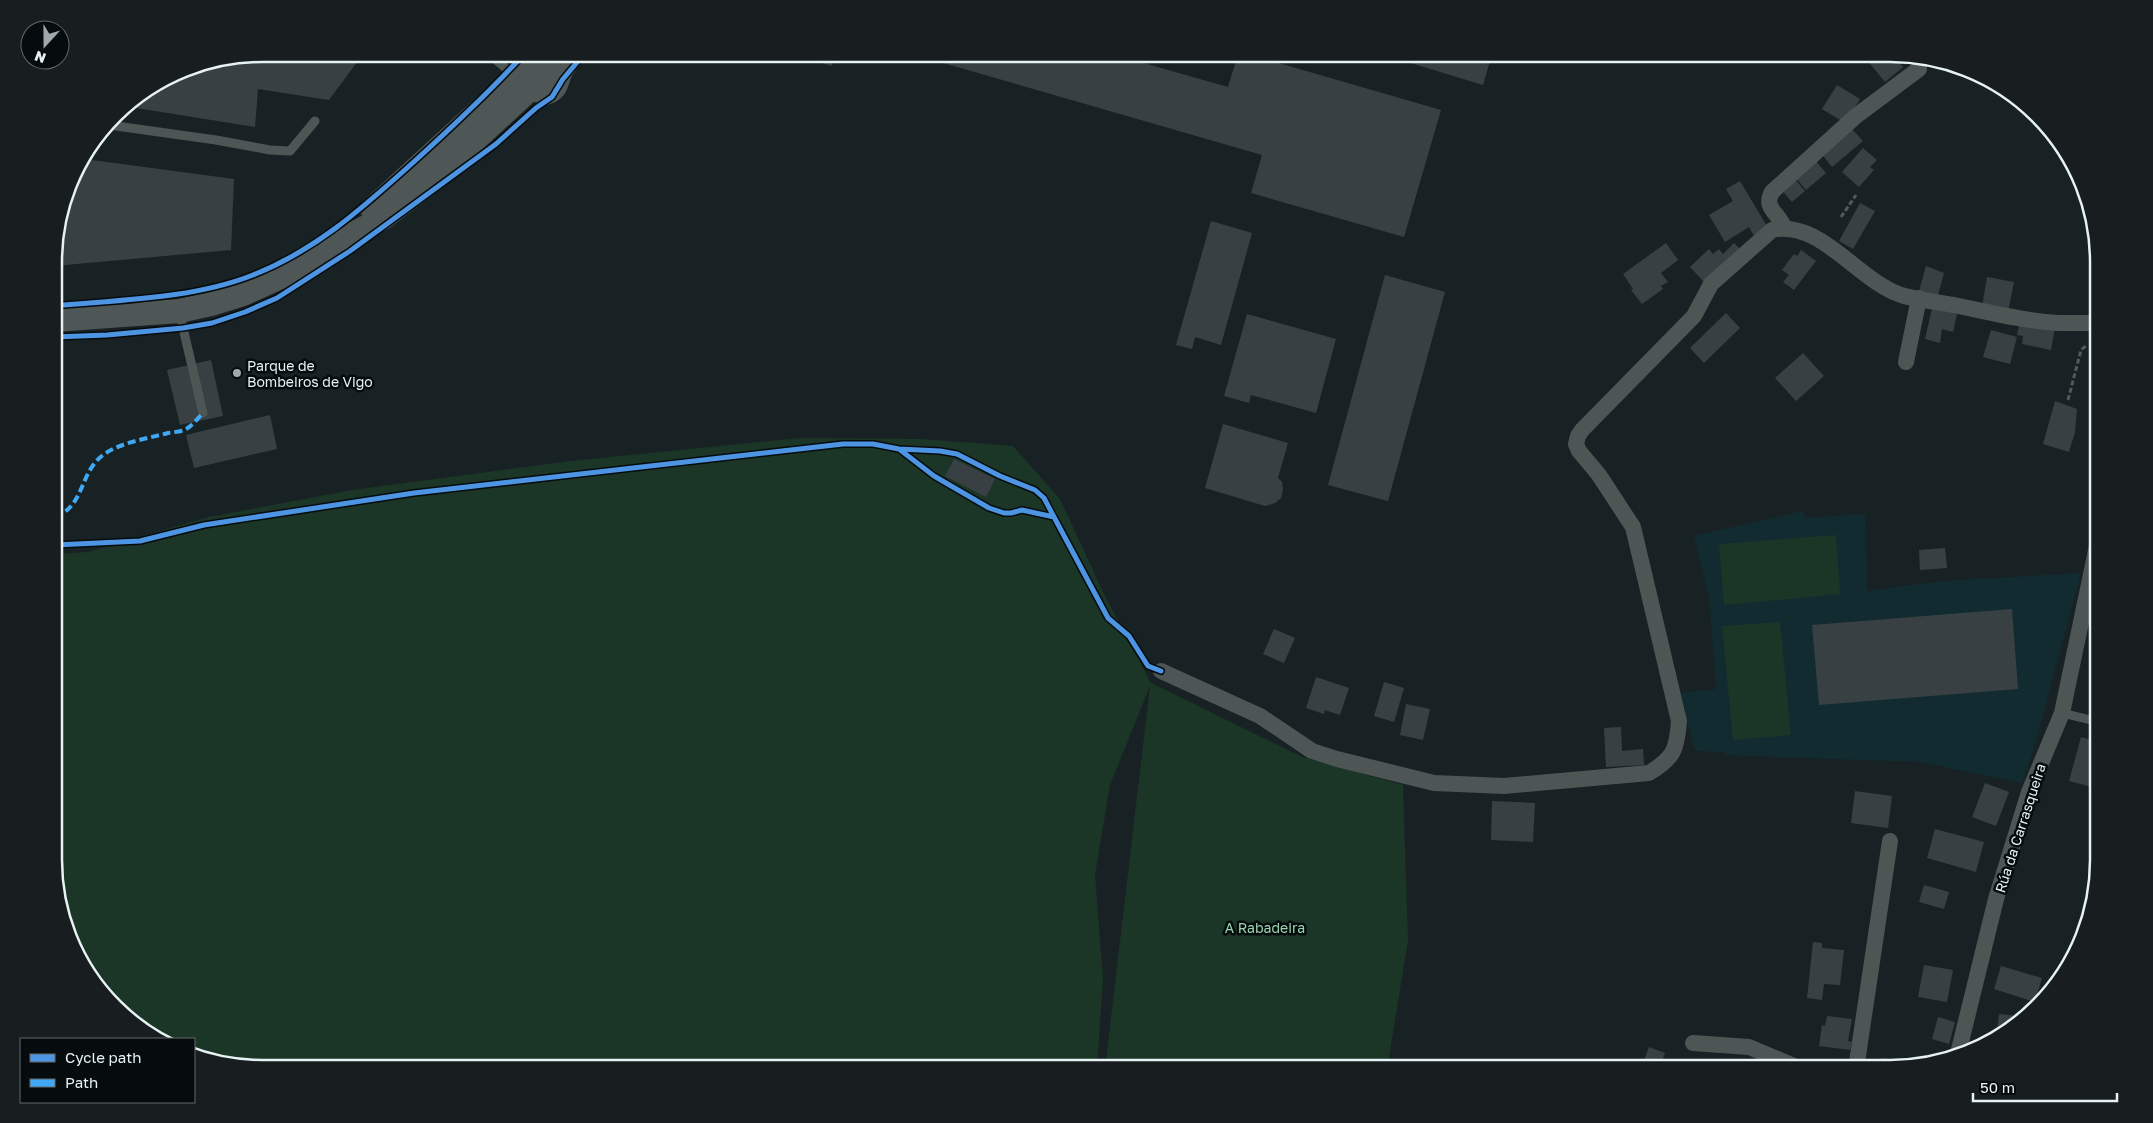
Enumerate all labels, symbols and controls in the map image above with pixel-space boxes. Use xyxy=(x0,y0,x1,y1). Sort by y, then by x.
north arrow xyxy=(20,20,70,70)
text: N xyxy=(32,48,48,67)
place label: Parque de Bombeiros de Vigo xyxy=(247,357,373,390)
marker: Parque de Bombeiros de Vigo xyxy=(231,367,243,379)
street label: Rúa da Carrasqueira xyxy=(1991,761,2049,895)
park label: A Rabadeira xyxy=(1225,919,1305,936)
legend xyxy=(20,1038,195,1103)
text: Cycle path xyxy=(65,1048,141,1066)
scale bar xyxy=(1973,1070,2117,1102)
text: Path xyxy=(65,1073,98,1091)
text: 50 m xyxy=(1980,1078,2015,1096)

